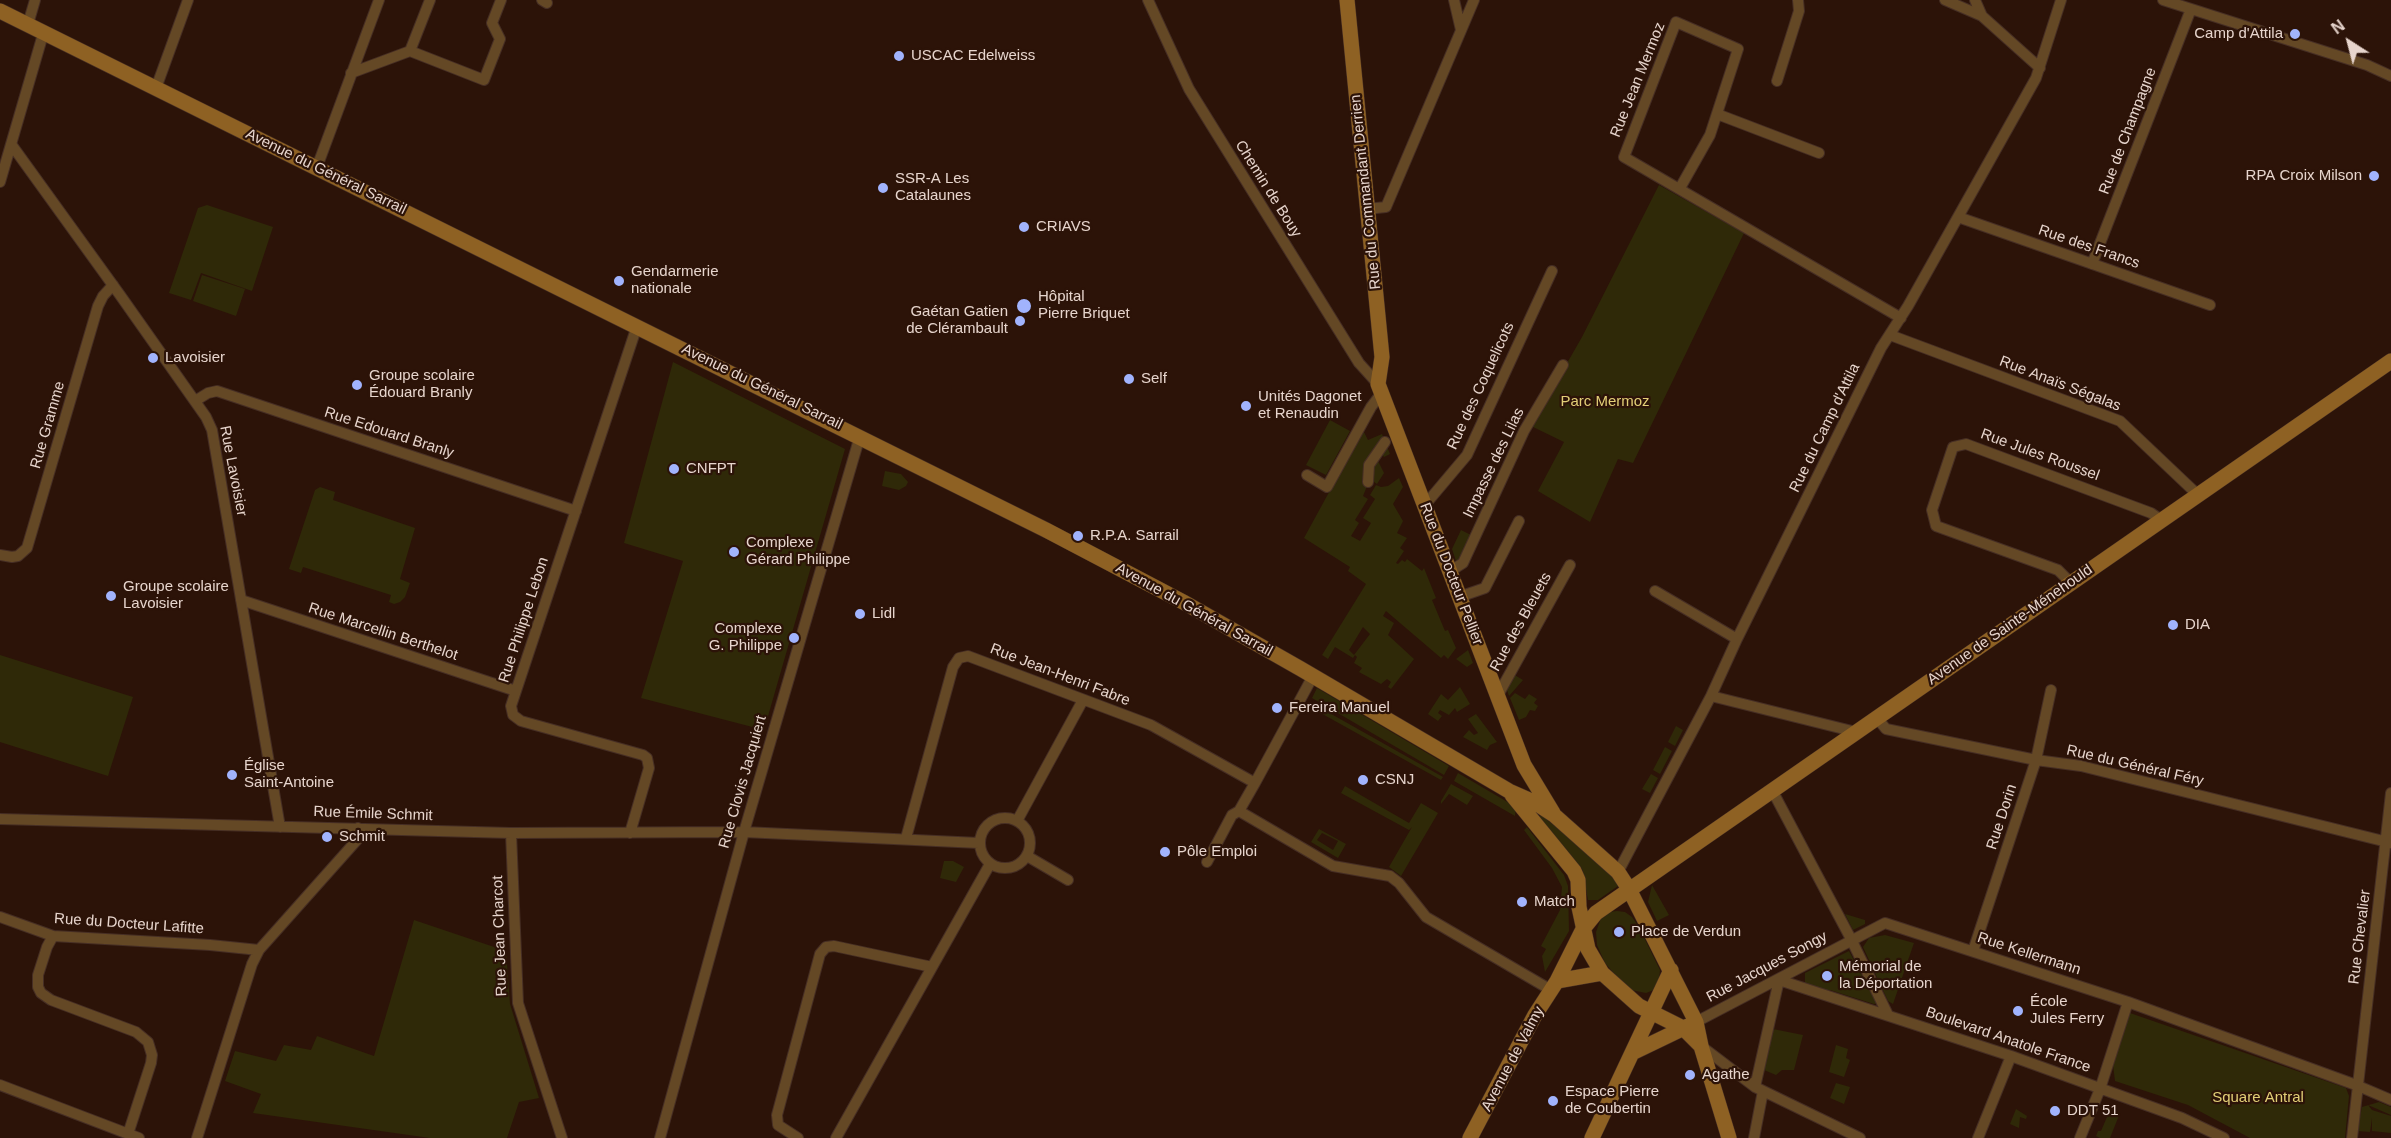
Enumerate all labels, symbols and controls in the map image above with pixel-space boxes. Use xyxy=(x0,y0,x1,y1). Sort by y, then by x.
north arrow xyxy=(2319,12,2379,72)
text: N xyxy=(2328,17,2348,37)
street label: Rue Jean Mermoz xyxy=(1607,20,1669,140)
place label: Camp d'Attila xyxy=(2194,25,2283,43)
marker: Camp d'Attila xyxy=(2288,27,2302,41)
place label: USCAC Edelweiss xyxy=(911,47,1035,65)
marker: USCAC Edelweiss xyxy=(892,49,906,63)
street label: Rue de Champagne xyxy=(2096,65,2160,197)
street label: Rue du Commandant Derrien xyxy=(1347,94,1385,290)
street label: Avenue du Général Sarrail xyxy=(243,125,409,219)
street label: Chemin de Bouy xyxy=(1231,137,1305,241)
place label: RPA Croix Milson xyxy=(2246,167,2362,185)
marker: RPA Croix Milson xyxy=(2367,169,2381,183)
place label: SSR-A Les Catalaunes xyxy=(895,170,971,205)
marker: SSR-A Les Catalaunes xyxy=(876,181,890,195)
place label: CRIAVS xyxy=(1036,218,1091,236)
marker: CRIAVS xyxy=(1017,220,1031,234)
street label: Rue des Francs xyxy=(2036,221,2142,273)
place label: Gendarmerie nationale xyxy=(631,263,719,298)
marker: Gendarmerie nationale xyxy=(612,274,626,288)
place label: Hôpital Pierre Briquet xyxy=(1038,288,1130,323)
marker: Hôpital Pierre Briquet xyxy=(1015,297,1033,315)
place label: Gaétan Gatien de Clérambault xyxy=(906,303,1008,338)
marker: Gaétan Gatien de Clérambault xyxy=(1013,314,1027,328)
street label: Rue des Coquelicots xyxy=(1444,319,1518,453)
street label: Avenue du Général Sarrail xyxy=(679,340,845,434)
place label: Lavoisier xyxy=(165,349,225,367)
marker: Lavoisier xyxy=(146,351,160,365)
street label: Rue Anaïs Ségalas xyxy=(1997,353,2123,415)
street label: Rue du Camp d'Attila xyxy=(1786,361,1864,495)
place label: Groupe scolaire Édouard Branly xyxy=(369,367,475,402)
place label: Self xyxy=(1141,370,1167,388)
marker: Self xyxy=(1122,372,1136,386)
marker: Groupe scolaire Édouard Branly xyxy=(350,378,364,392)
street label: Rue Gramme xyxy=(27,379,69,471)
place label: Unités Dagonet et Renaudin xyxy=(1258,388,1361,423)
park label: Parc Mermoz xyxy=(1560,393,1650,411)
marker: Unités Dagonet et Renaudin xyxy=(1239,399,1253,413)
street label: Rue Edouard Branly xyxy=(322,404,456,462)
street label: Impasse des Lilas xyxy=(1460,405,1528,521)
street label: Rue Lavoisier xyxy=(215,424,251,518)
street label: Rue Jules Roussel xyxy=(1978,425,2102,485)
place label: CNFPT xyxy=(686,460,736,478)
marker: CNFPT xyxy=(667,462,681,476)
street label: Rue du Docteur Pellier xyxy=(1416,500,1486,648)
place label: R.P.A. Sarrail xyxy=(1090,527,1179,545)
marker: R.P.A. Sarrail xyxy=(1071,529,1085,543)
place label: Complexe Gérard Philippe xyxy=(746,534,850,569)
marker: Complexe Gérard Philippe xyxy=(727,545,741,559)
street label: Rue Philippe Lebon xyxy=(495,555,553,685)
street label: Avenue du Général Sarrail xyxy=(1112,559,1276,661)
street label: Avenue de Sainte-Ménehould xyxy=(1924,561,2096,689)
street label: Rue des Bleuets xyxy=(1486,570,1556,674)
place label: Groupe scolaire Lavoisier xyxy=(123,578,229,613)
marker: Groupe scolaire Lavoisier xyxy=(104,589,118,603)
street label: Rue Marcellin Berthelot xyxy=(306,599,460,665)
place label: Lidl xyxy=(872,605,895,623)
marker: Lidl xyxy=(853,607,867,621)
place label: DIA xyxy=(2185,616,2210,634)
marker: DIA xyxy=(2166,618,2180,632)
place label: Complexe G. Philippe xyxy=(709,620,782,655)
marker: Complexe G. Philippe xyxy=(787,631,801,645)
street label: Rue Jean-Henri Fabre xyxy=(988,640,1132,710)
place label: Fereira Manuel xyxy=(1289,699,1390,717)
marker: Fereira Manuel xyxy=(1270,701,1284,715)
street label: Rue Clovis Jacquiert xyxy=(715,713,771,851)
street label: Rue du Général Féry xyxy=(2065,741,2205,791)
place label: Église Saint-Antoine xyxy=(244,757,334,792)
marker: Église Saint-Antoine xyxy=(225,768,239,782)
place label: CSNJ xyxy=(1375,771,1414,789)
marker: CSNJ xyxy=(1356,773,1370,787)
street label: Rue Dorin xyxy=(1983,782,2021,852)
street label: Rue Émile Schmit xyxy=(313,803,433,825)
place label: Schmit xyxy=(339,828,385,846)
marker: Schmit xyxy=(320,830,334,844)
place label: Pôle Emploi xyxy=(1177,843,1257,861)
marker: Pôle Emploi xyxy=(1158,845,1172,859)
street label: Rue Jean Charcot xyxy=(489,875,511,997)
street label: Rue Chevalier xyxy=(2345,889,2375,985)
place label: Match xyxy=(1534,893,1575,911)
marker: Match xyxy=(1515,895,1529,909)
street label: Rue du Docteur Lafitte xyxy=(54,910,204,938)
place label: Place de Verdun xyxy=(1631,923,1741,941)
marker: Place de Verdun xyxy=(1612,925,1626,939)
street label: Rue Jacques Songy xyxy=(1704,928,1830,1006)
street label: Rue Kellermann xyxy=(1975,929,2083,979)
place label: Mémorial de la Déportation xyxy=(1839,958,1932,993)
marker: Mémorial de la Déportation xyxy=(1820,969,1834,983)
place label: École Jules Ferry xyxy=(2030,993,2104,1028)
street label: Avenue de Valmy xyxy=(1478,1003,1548,1115)
street label: Boulevard Anatole France xyxy=(1923,1003,2093,1077)
marker: École Jules Ferry xyxy=(2011,1004,2025,1018)
place label: Agathe xyxy=(1702,1066,1750,1084)
marker: Agathe xyxy=(1683,1068,1697,1082)
place label: Espace Pierre de Coubertin xyxy=(1565,1083,1659,1118)
park label: Square Antral xyxy=(2212,1089,2304,1107)
marker: Espace Pierre de Coubertin xyxy=(1546,1094,1560,1108)
place label: DDT 51 xyxy=(2067,1102,2119,1120)
marker: DDT 51 xyxy=(2048,1104,2062,1118)

